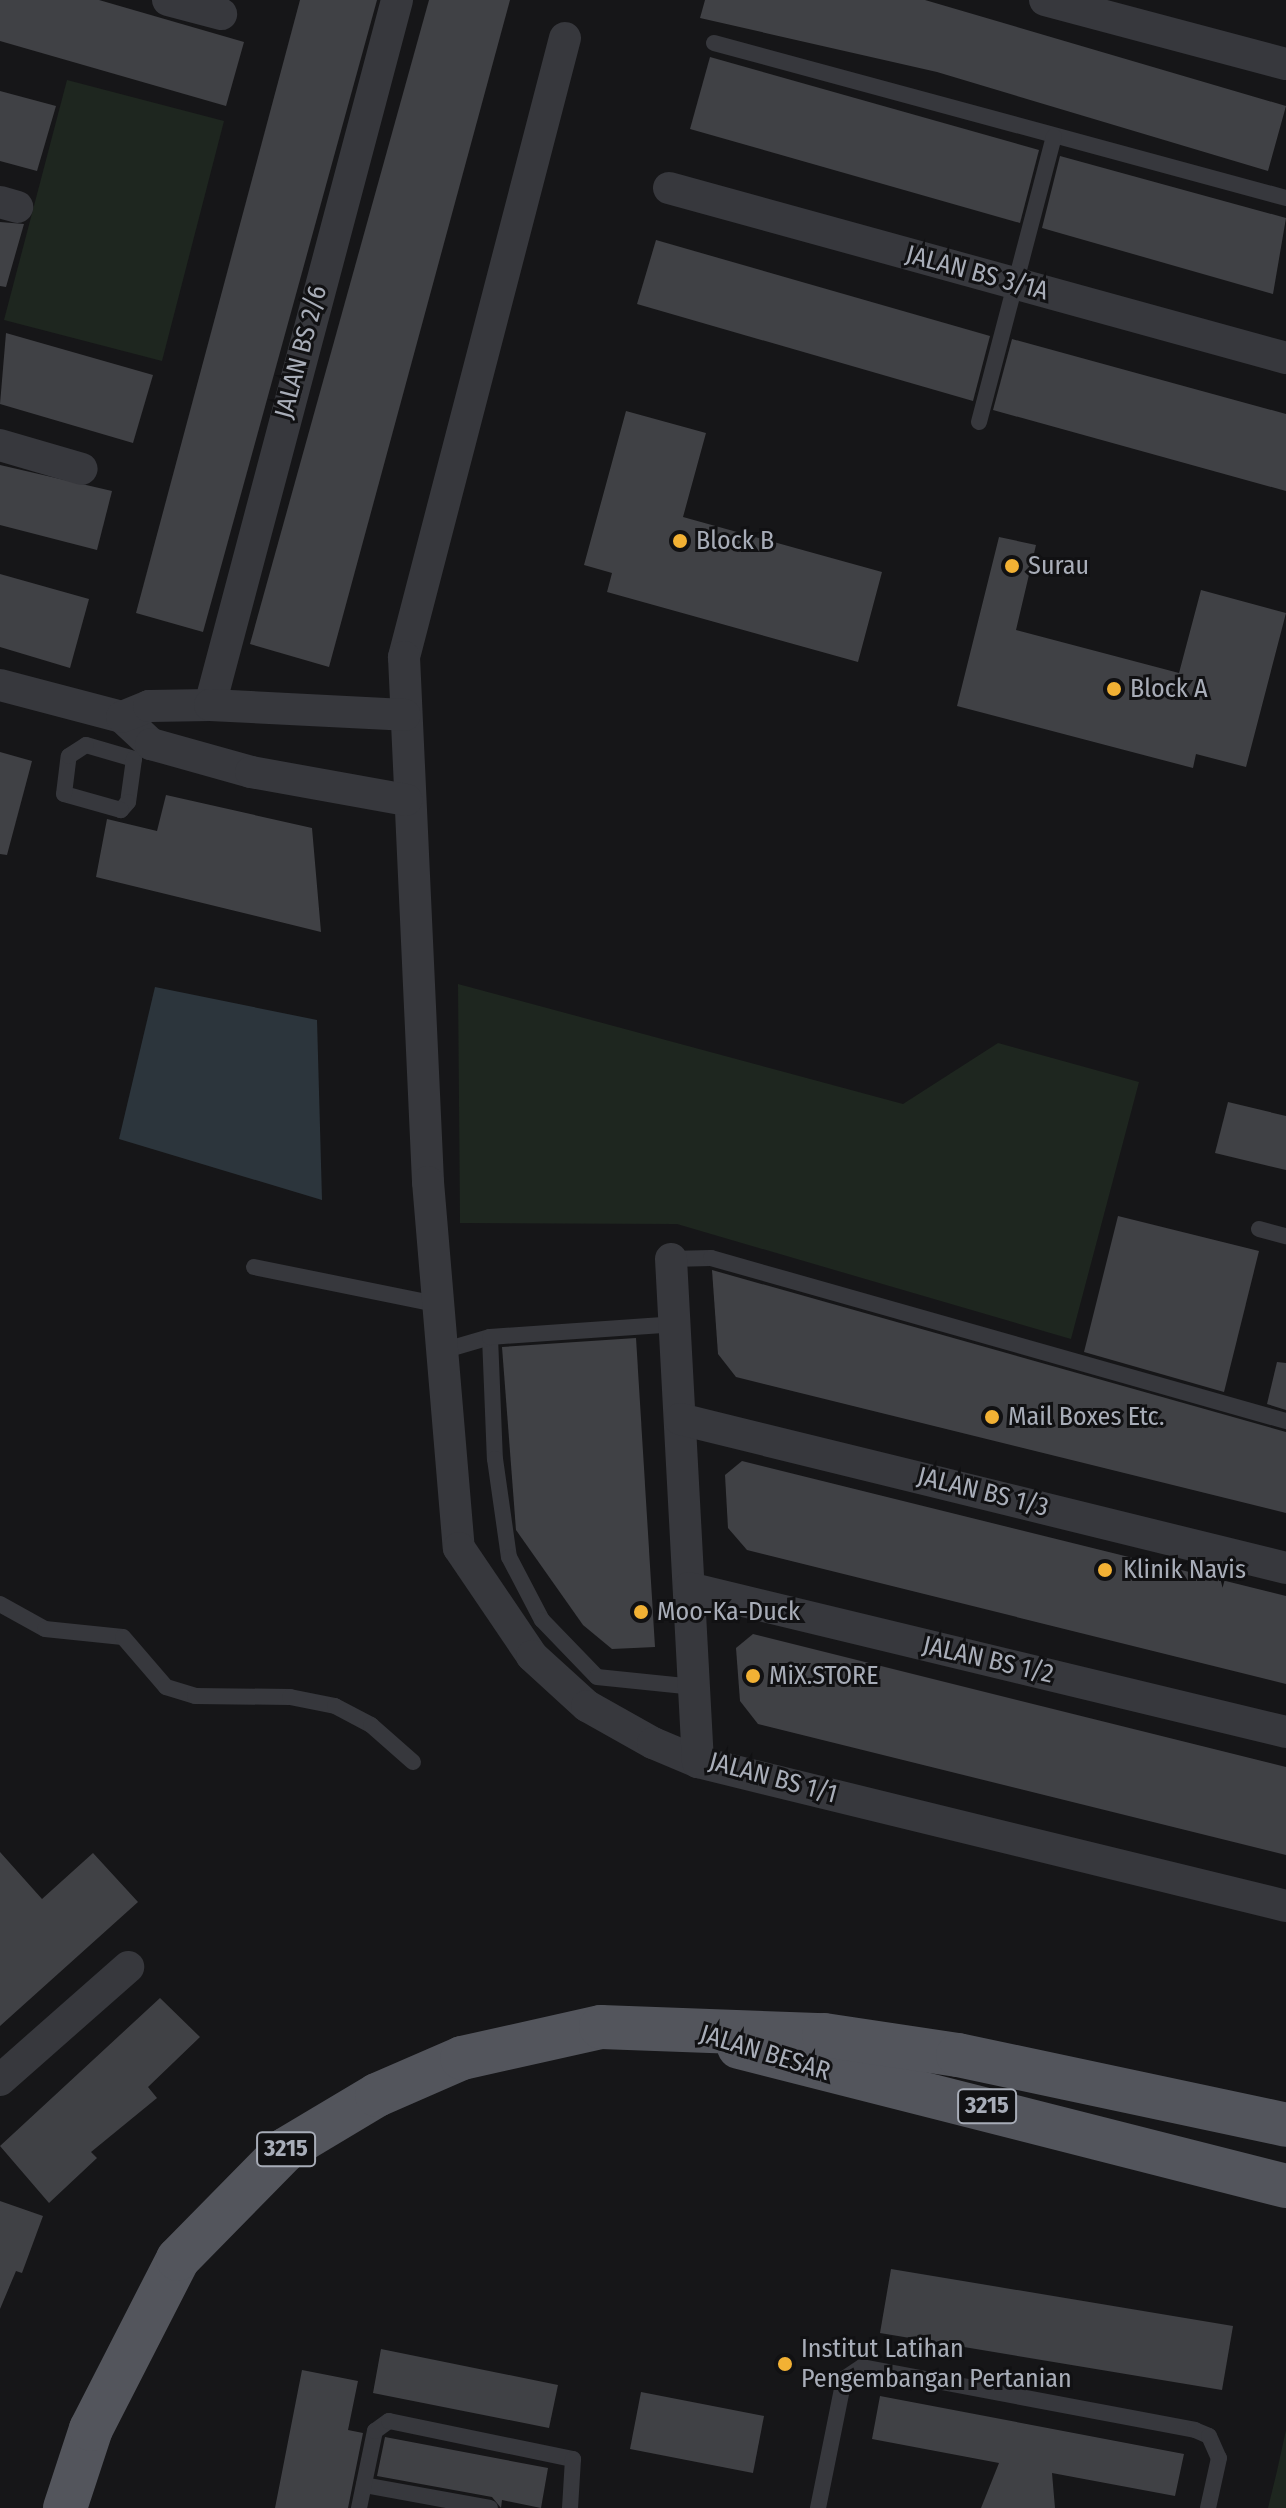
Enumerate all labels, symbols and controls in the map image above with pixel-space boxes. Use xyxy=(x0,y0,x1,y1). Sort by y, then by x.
street label: JALAN BS 3/1A xyxy=(902,239,1052,307)
street label: JALAN BS 2/6 xyxy=(268,282,334,422)
place label: Block B xyxy=(696,525,774,557)
marker: Block B xyxy=(671,532,689,550)
place label: Surau xyxy=(1028,550,1089,582)
marker: Surau xyxy=(1003,557,1021,575)
place label: Block A xyxy=(1130,673,1208,705)
marker: Block A xyxy=(1105,680,1123,698)
place label: Mail Boxes Etc. xyxy=(1008,1401,1164,1433)
marker: Mail Boxes Etc. xyxy=(983,1408,1001,1426)
street label: JALAN BS 1/3 xyxy=(914,1461,1052,1523)
place label: Klinik Navis xyxy=(1123,1554,1246,1586)
marker: Klinik Navis xyxy=(1094,1559,1116,1581)
place label: Moo-Ka-Duck xyxy=(657,1596,800,1628)
marker: Moo-Ka-Duck xyxy=(632,1603,650,1621)
street label: JALAN BS 1/2 xyxy=(920,1630,1056,1690)
place label: MiX.STORE xyxy=(769,1660,878,1692)
marker: MiX.STORE xyxy=(744,1667,762,1685)
street label: JALAN BS 1/1 xyxy=(705,1746,841,1810)
street label: JALAN BESAR xyxy=(696,2018,834,2088)
road number: 3215 xyxy=(957,2086,1017,2126)
road number: 3215 xyxy=(256,2129,316,2169)
place label: Institut Latihan Pengembangan Pertanian xyxy=(801,2333,1072,2394)
marker: Institut Latihan Pengembangan Pertanian xyxy=(776,2355,794,2373)

